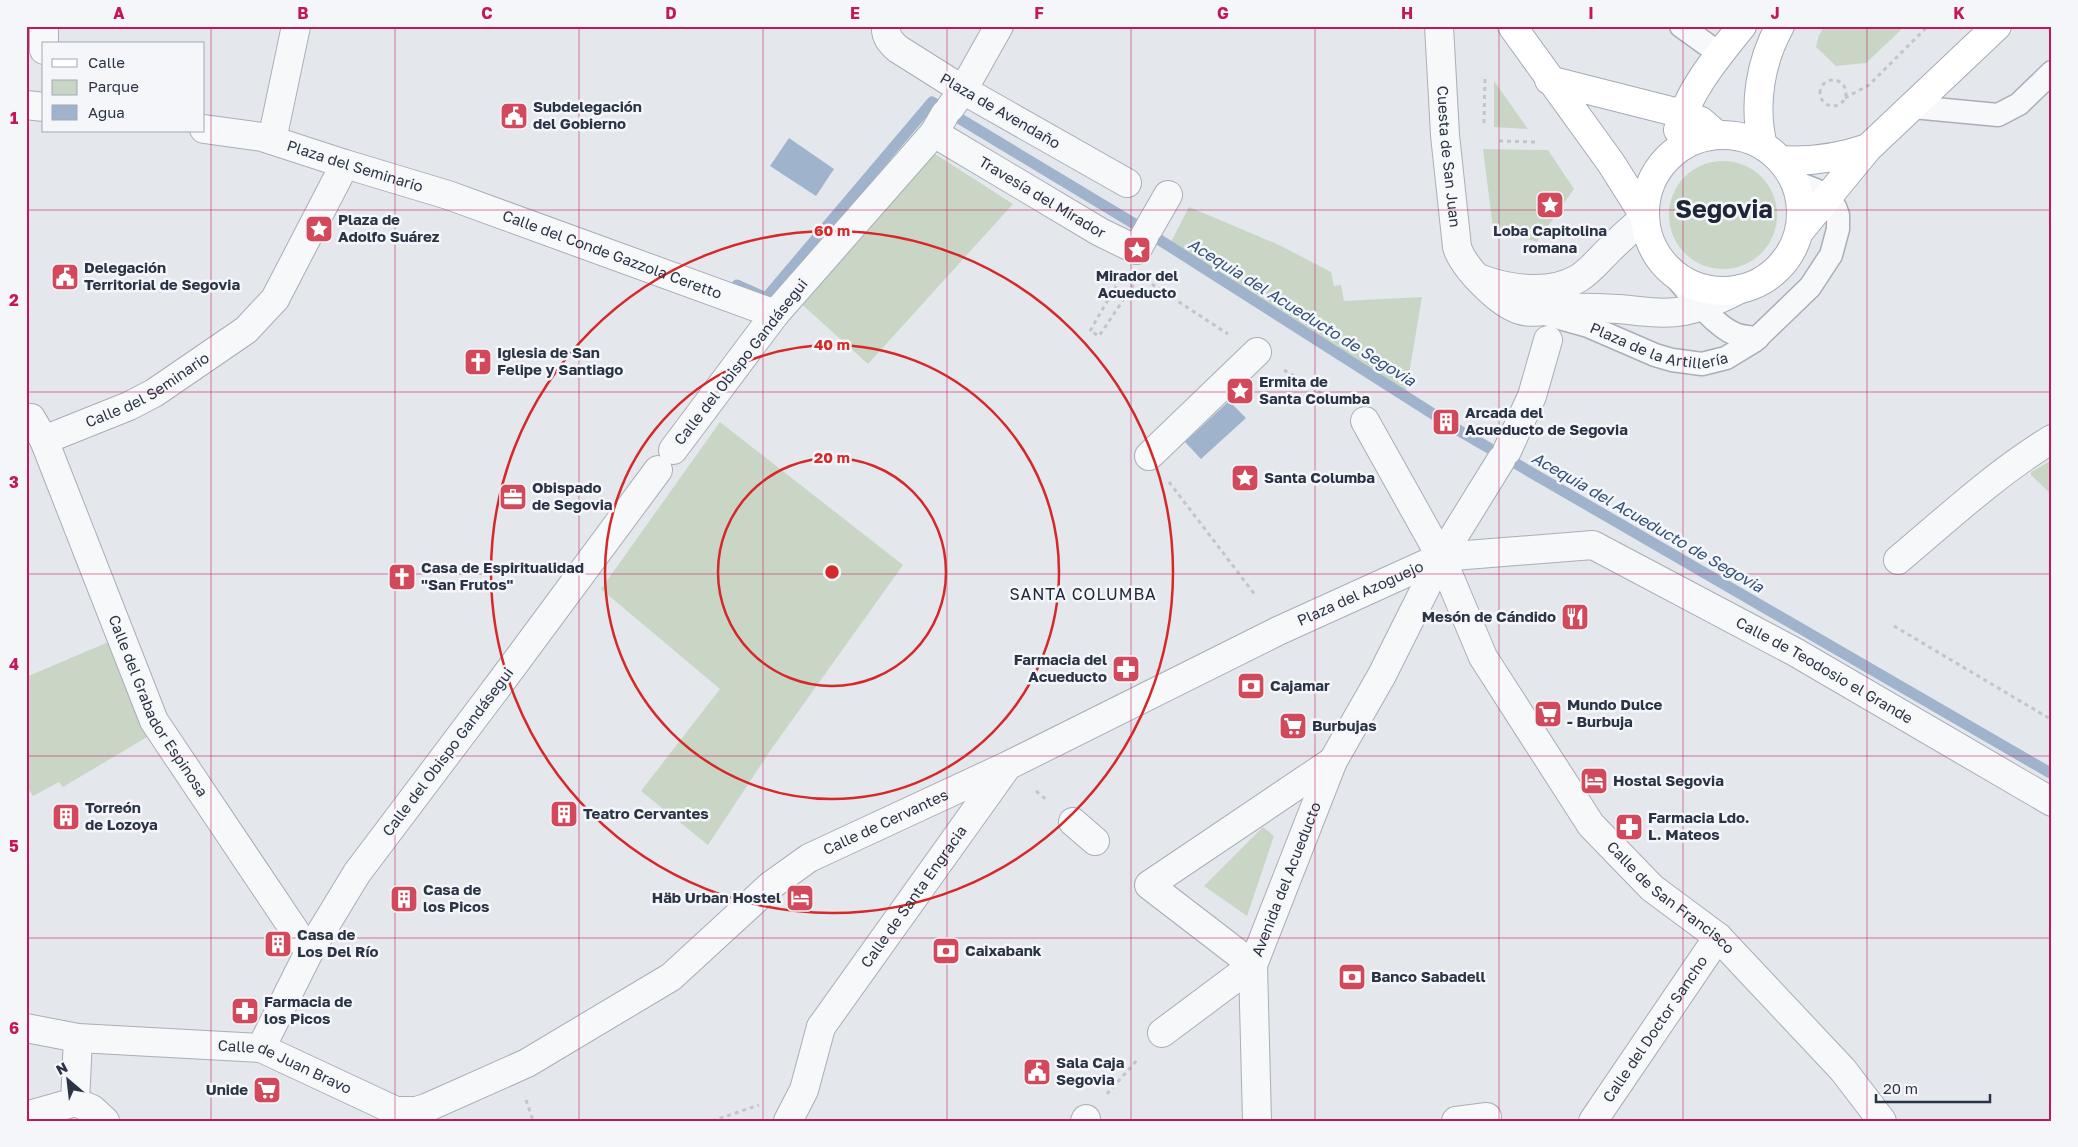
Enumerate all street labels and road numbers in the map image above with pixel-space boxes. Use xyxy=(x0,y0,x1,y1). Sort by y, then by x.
street label: Plaza de Avendaño xyxy=(937,68,1064,152)
street label: Cuesta de San Juan xyxy=(1434,85,1465,228)
street label: Plaza del Seminario xyxy=(285,136,426,195)
street label: Travesía del Mirador xyxy=(976,152,1109,241)
street label: Calle del Conde Gazzola Ceretto xyxy=(500,206,725,302)
street label: Calle del Obispo Gandásegui xyxy=(670,275,811,448)
street label: Plaza de la Artillería xyxy=(1588,318,1730,372)
street label: Calle del Seminario xyxy=(82,348,212,431)
street label: Plaza del Azoguejo xyxy=(1294,556,1426,629)
street label: Calle del Grabador Espinosa xyxy=(105,612,212,800)
street label: Calle de Teodosio el Grande xyxy=(1733,612,1916,727)
street label: Calle del Obispo Gandásegui xyxy=(378,664,516,839)
street label: Calle de Cervantes xyxy=(820,785,951,858)
street label: Avenida del Acueducto xyxy=(1247,799,1324,959)
street label: Calle de Santa Engracia xyxy=(856,822,970,971)
street label: Calle de San Francisco xyxy=(1604,837,1739,957)
street label: Calle del Doctor Sancho xyxy=(1598,952,1711,1105)
street label: Calle de Juan Bravo xyxy=(217,1036,355,1097)

